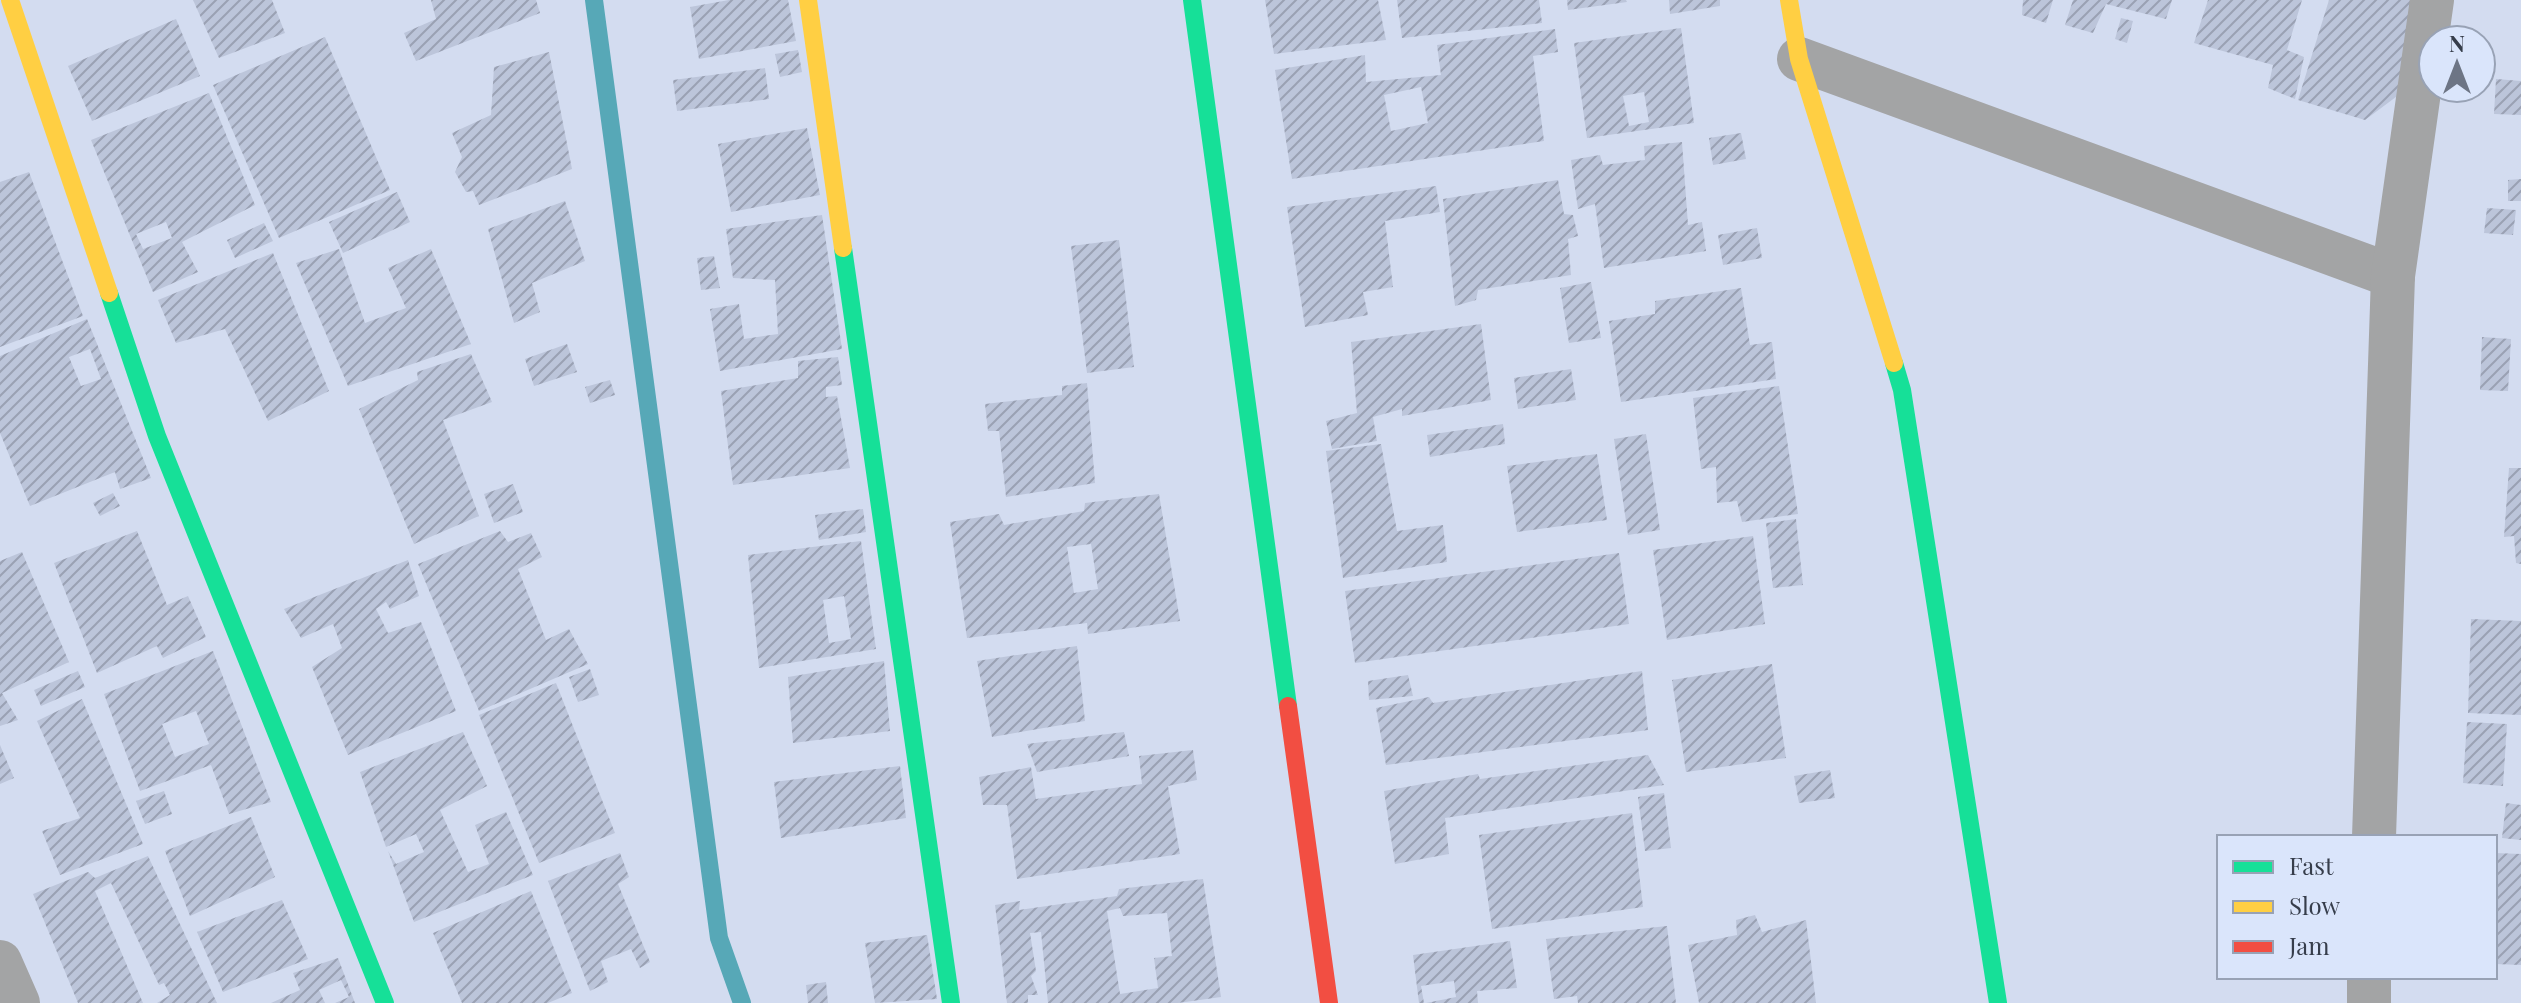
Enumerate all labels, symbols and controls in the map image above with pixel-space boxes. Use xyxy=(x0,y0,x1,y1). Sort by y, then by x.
north arrow xyxy=(2417,24,2497,104)
text: N xyxy=(2449,28,2465,58)
legend xyxy=(2217,835,2497,979)
text: Fast xyxy=(2289,849,2334,881)
text: Slow xyxy=(2289,889,2341,921)
text: Jam xyxy=(2288,929,2330,961)

